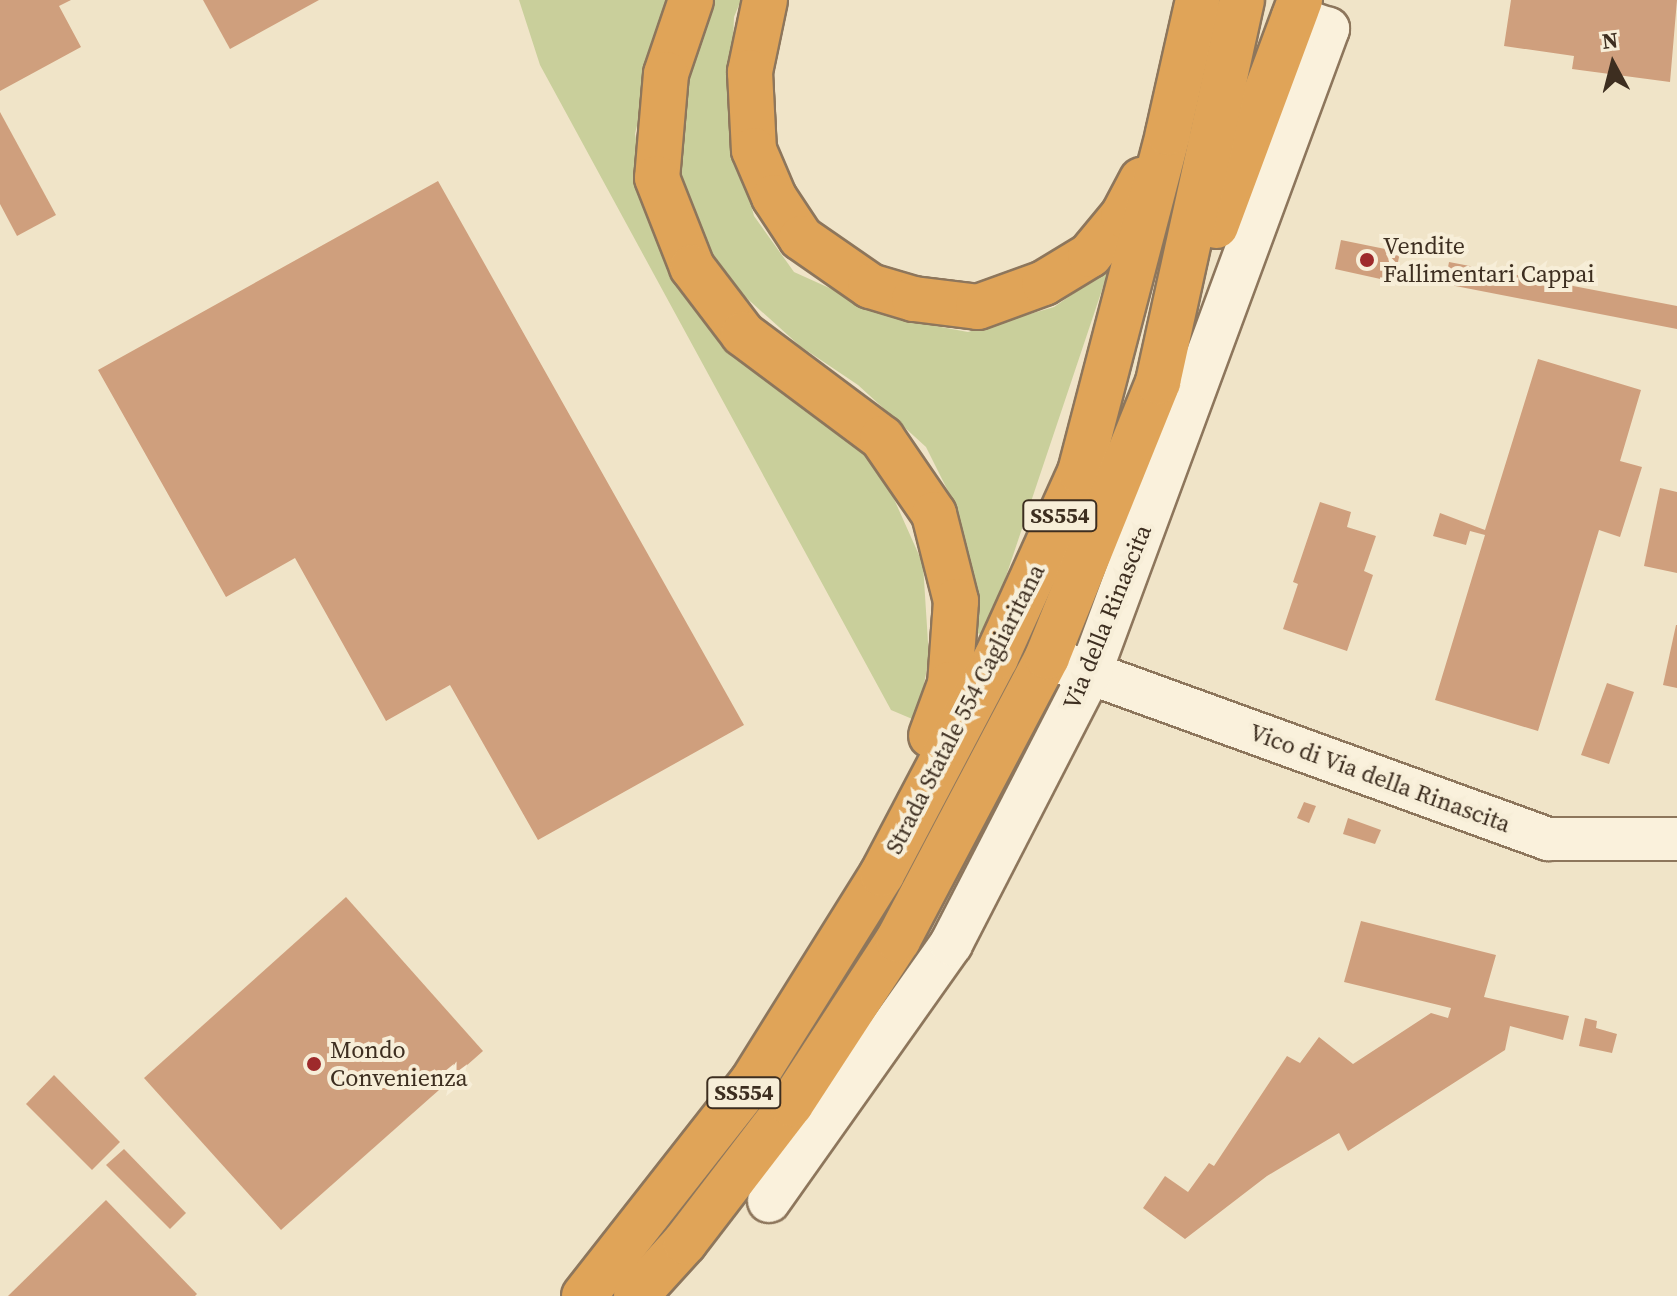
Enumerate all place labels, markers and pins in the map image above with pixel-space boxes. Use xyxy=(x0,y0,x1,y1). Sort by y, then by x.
place label: Vendite Fallimentari Cappai xyxy=(1383,232,1595,288)
marker: Vendite Fallimentari Cappai xyxy=(1358,251,1376,269)
place label: Mondo Convenienza xyxy=(330,1036,468,1092)
marker: Mondo Convenienza xyxy=(305,1055,323,1073)

